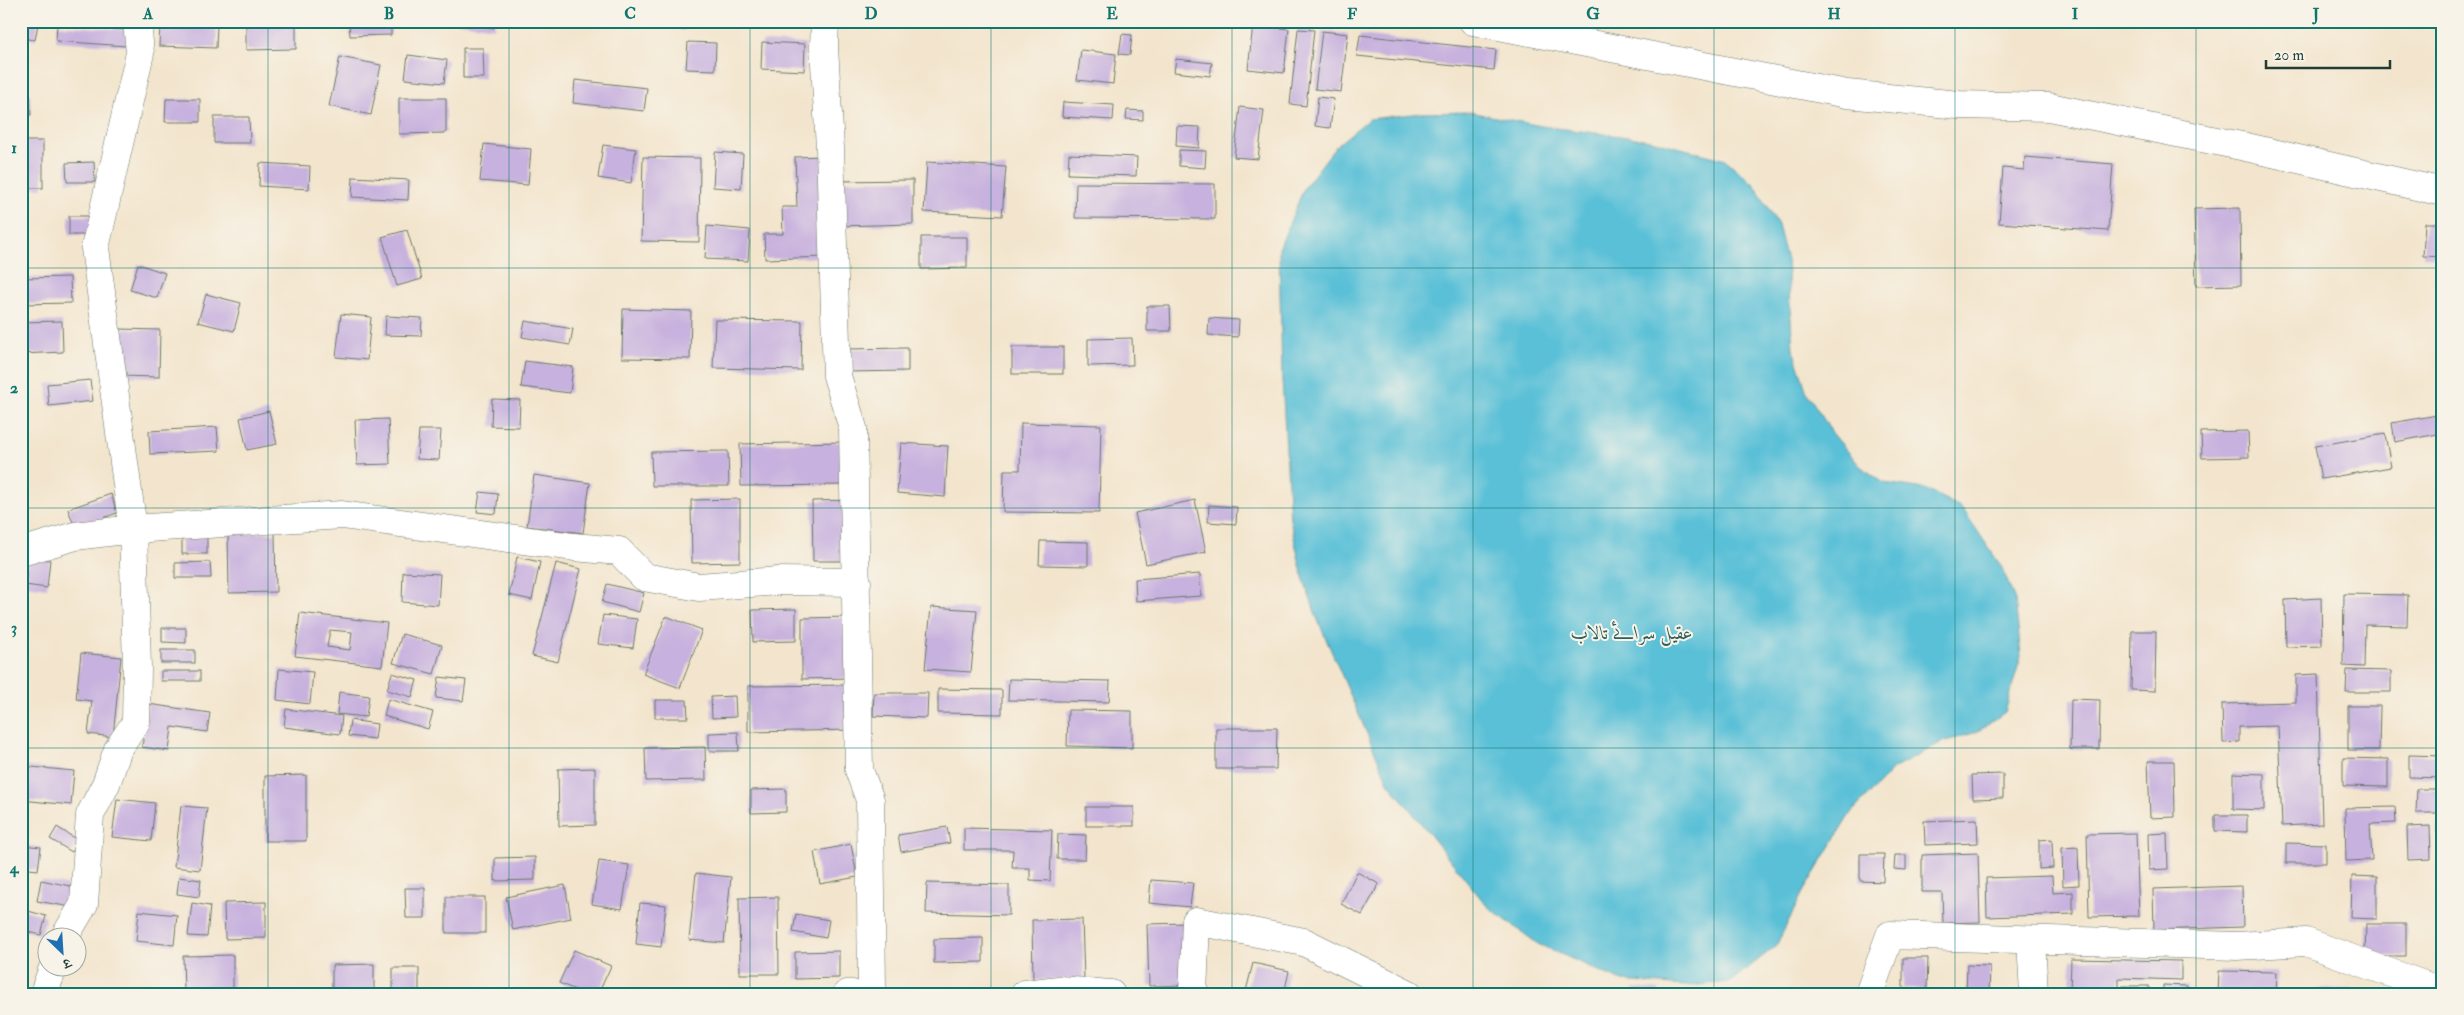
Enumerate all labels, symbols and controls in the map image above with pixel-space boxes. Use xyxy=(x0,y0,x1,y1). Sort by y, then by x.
text: A xyxy=(142,4,154,24)
text: B xyxy=(384,4,394,24)
text: C xyxy=(624,4,636,24)
text: D xyxy=(864,4,878,24)
text: E xyxy=(1106,4,1118,24)
text: F xyxy=(1347,4,1357,24)
text: G xyxy=(1586,4,1600,24)
text: H xyxy=(1827,4,1841,24)
text: I xyxy=(2072,4,2079,24)
text: J xyxy=(2312,4,2320,25)
scale bar xyxy=(2266,38,2390,70)
text: 20 m xyxy=(2274,46,2304,65)
text: 1 xyxy=(11,138,17,158)
text: 2 xyxy=(10,378,18,398)
text: 3 xyxy=(11,618,17,638)
water label: عقیل سرائے تالاب xyxy=(1571,621,1693,646)
text: 4 xyxy=(9,858,20,878)
north arrow xyxy=(38,928,88,978)
text: उ xyxy=(60,954,75,973)

